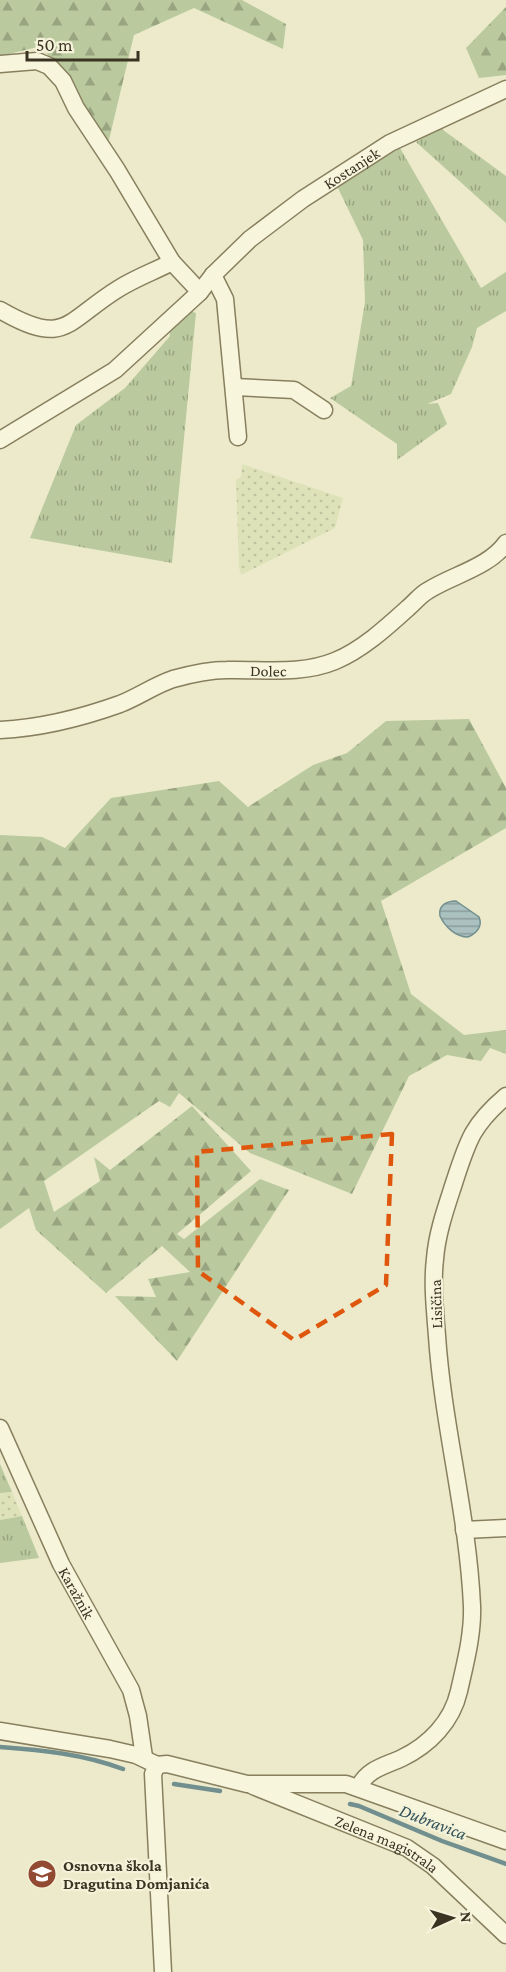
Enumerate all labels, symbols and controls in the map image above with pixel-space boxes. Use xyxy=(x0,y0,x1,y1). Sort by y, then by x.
scale bar xyxy=(27,24,138,62)
text: 50 m xyxy=(36,35,73,55)
street label: Kostanjek xyxy=(320,143,383,192)
street label: Dolec xyxy=(250,662,287,679)
street label: Lisičina xyxy=(427,1278,445,1329)
street label: Karažnik xyxy=(56,1564,98,1622)
water label: Dubravica xyxy=(396,1800,470,1844)
street label: Zelena magistrala xyxy=(333,1811,443,1876)
place label: Osnovna škola Dragutina Domjanića xyxy=(63,1857,210,1893)
school or university icon: Osnovna škola Dragutina Domjanića xyxy=(26,1858,58,1890)
north arrow xyxy=(422,1888,482,1948)
text: N xyxy=(458,1911,475,1923)

